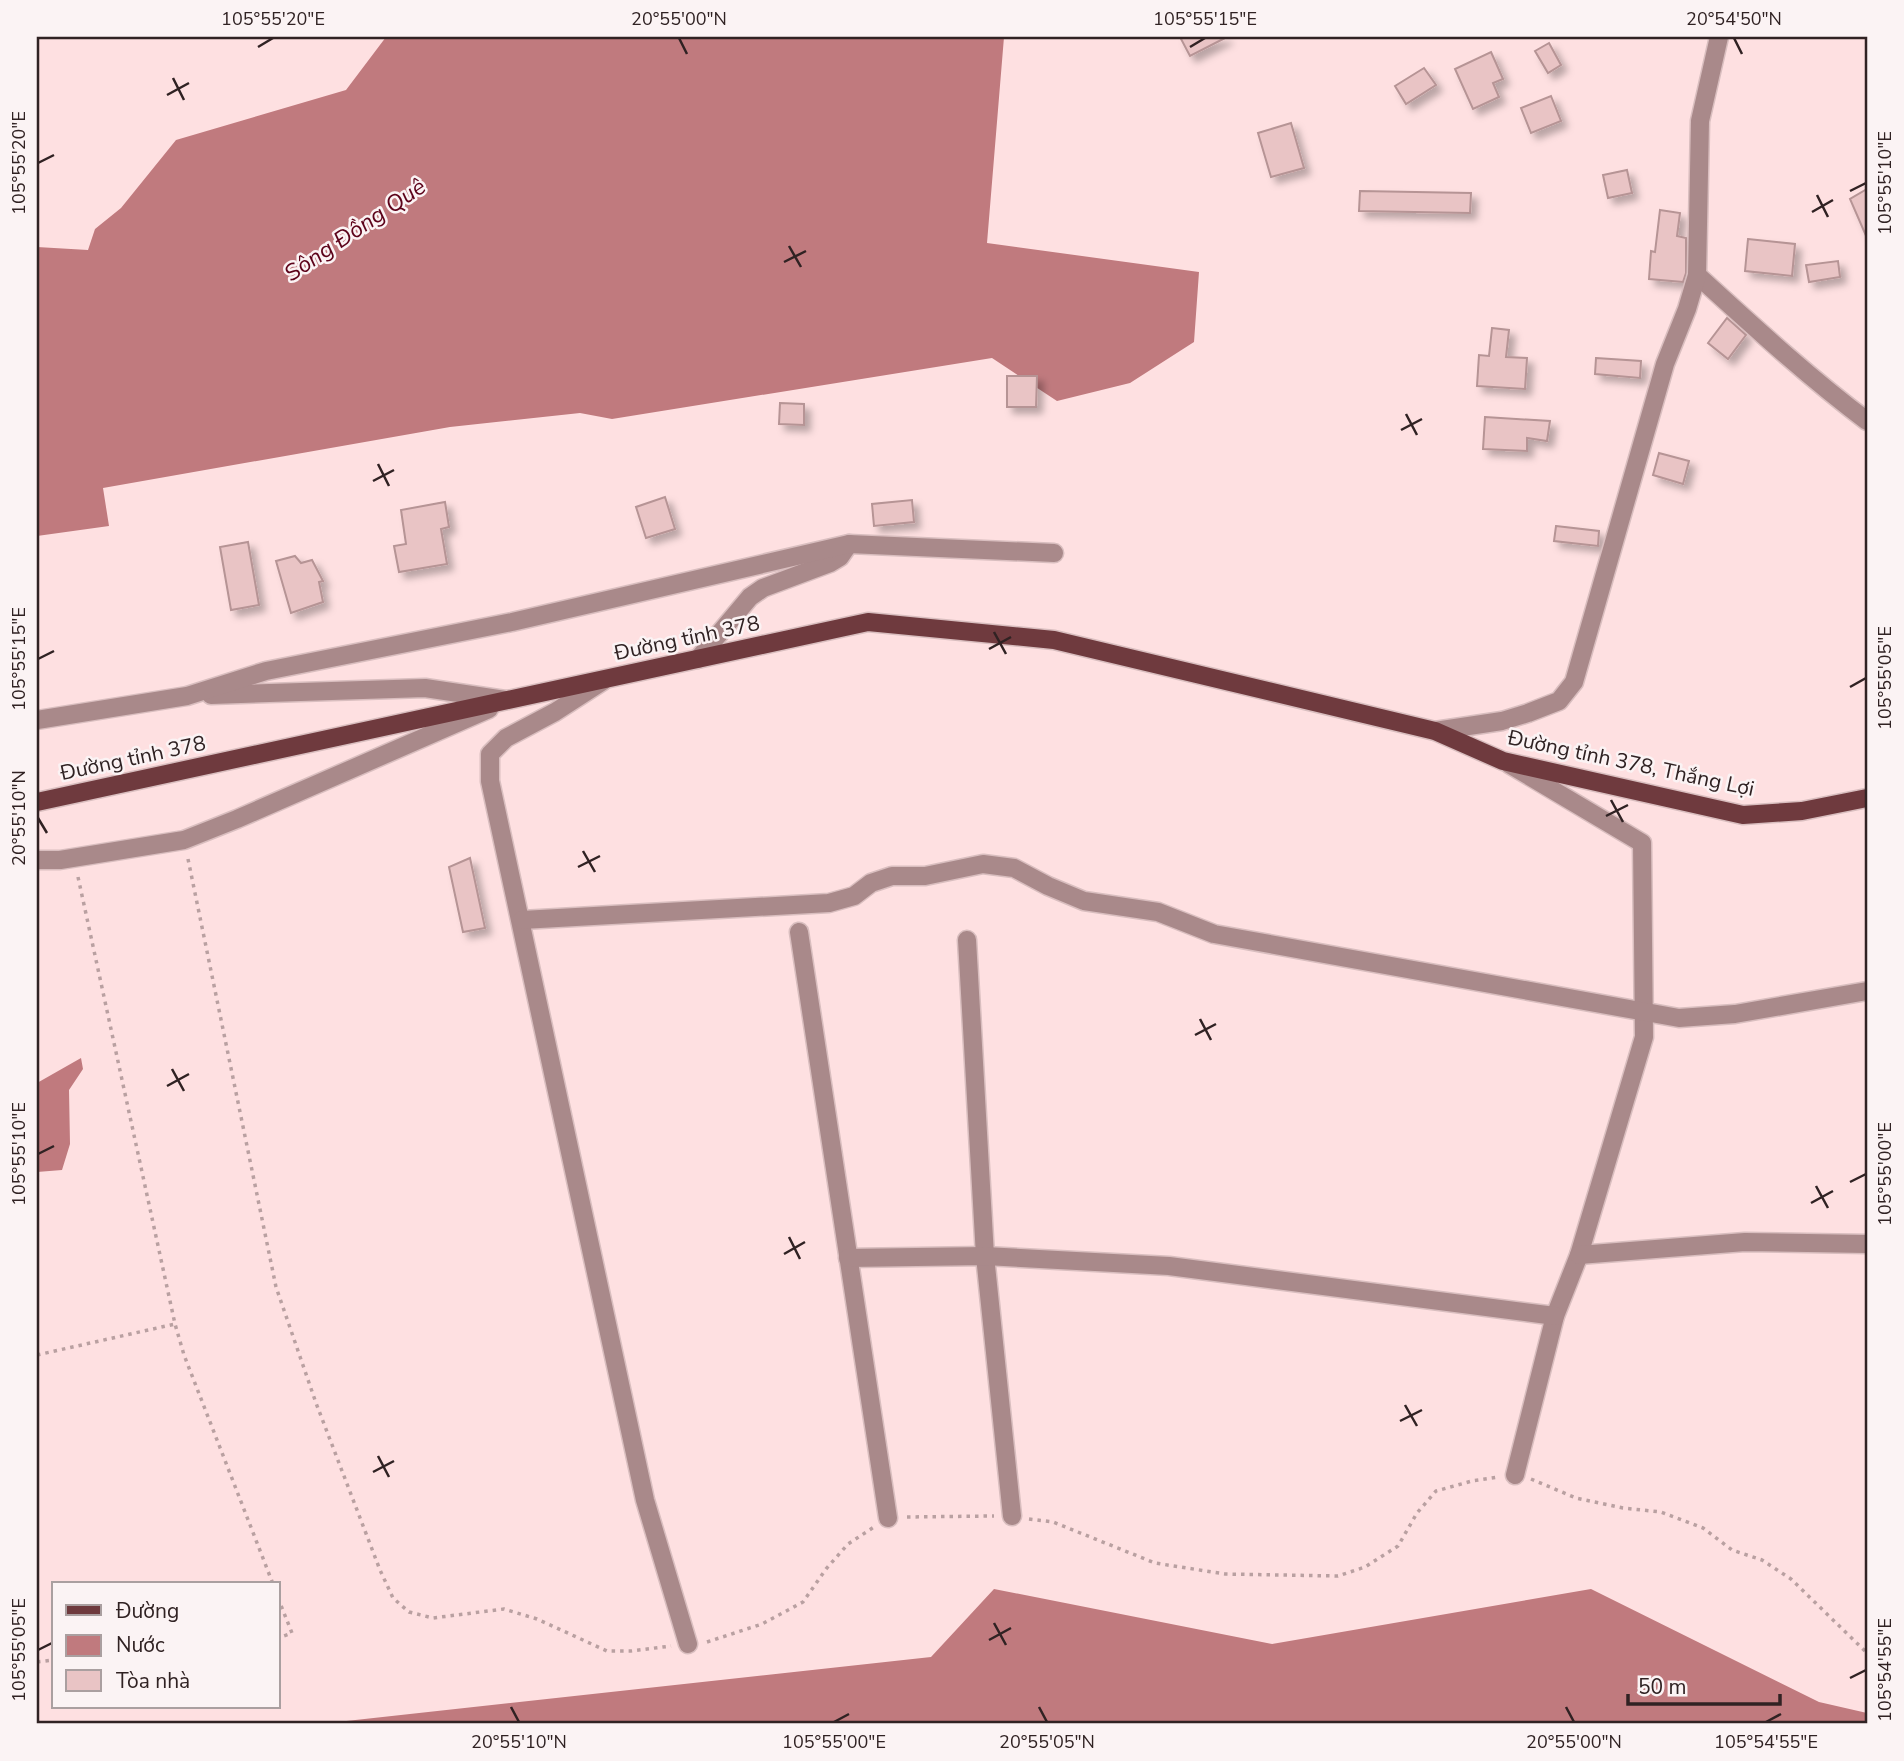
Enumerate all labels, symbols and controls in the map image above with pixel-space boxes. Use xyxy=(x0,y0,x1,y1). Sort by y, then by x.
text: 105°55'20"E xyxy=(221,7,325,31)
text: 20°55'00"N xyxy=(631,7,727,31)
text: 105°55'15"E xyxy=(1153,7,1257,31)
text: 20°54'50"N xyxy=(1686,7,1782,31)
text: 105°55'20"E xyxy=(7,111,31,215)
text: 105°55'10"E xyxy=(1873,131,1897,235)
water label: Sông Đồng Quê xyxy=(278,171,432,289)
text: 105°55'15"E xyxy=(7,607,31,711)
street label: Đường tỉnh 378 xyxy=(611,609,762,667)
text: 105°55'05"E xyxy=(1873,626,1897,730)
street label: Đường tỉnh 378, Thắng Lợi xyxy=(1504,723,1757,803)
street label: Đường tỉnh 378 xyxy=(57,729,208,787)
text: 20°55'10"N xyxy=(7,770,31,866)
text: 105°55'10"E xyxy=(7,1102,31,1206)
text: 105°55'00"E xyxy=(1873,1122,1897,1226)
legend xyxy=(52,1582,280,1708)
text: Đường xyxy=(115,1597,179,1625)
text: 105°55'05"E xyxy=(7,1598,31,1702)
text: 105°54'55"E xyxy=(1873,1618,1897,1722)
text: Nước xyxy=(116,1631,165,1659)
scale bar xyxy=(1628,1663,1780,1707)
text: Tòa nhà xyxy=(116,1667,190,1695)
text: 50 m xyxy=(1638,1673,1687,1701)
text: 20°55'10"N xyxy=(471,1730,567,1754)
text: 105°55'00"E xyxy=(782,1730,886,1754)
text: 20°55'05"N xyxy=(999,1730,1095,1754)
text: 20°55'00"N xyxy=(1526,1730,1622,1754)
text: 105°54'55"E xyxy=(1714,1730,1818,1754)

